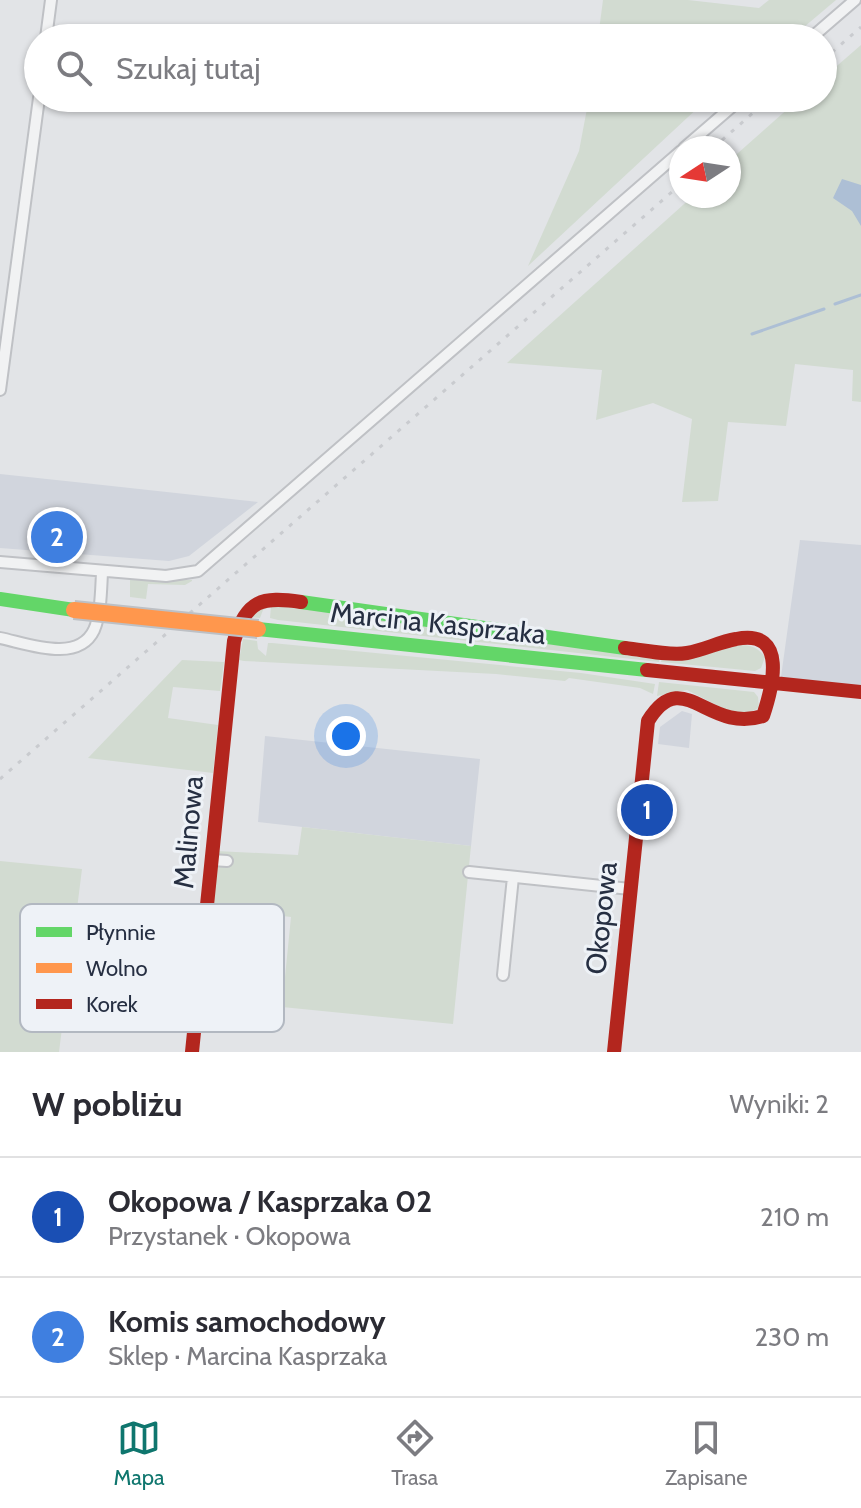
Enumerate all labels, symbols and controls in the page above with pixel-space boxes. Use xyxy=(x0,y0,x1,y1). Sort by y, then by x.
search box xyxy=(24,24,837,112)
icon: search xyxy=(52,46,96,90)
text: Szukaj tutaj xyxy=(116,50,261,87)
north arrow xyxy=(669,136,741,208)
pin: 2 xyxy=(31,507,83,567)
street label: Marcina Kasprzaka xyxy=(329,595,548,651)
your location xyxy=(326,716,366,756)
street label: Malinowa xyxy=(166,774,210,890)
pin: 1 xyxy=(621,780,673,840)
street label: Okopowa xyxy=(578,859,624,976)
legend xyxy=(20,904,284,1032)
text: Płynnie xyxy=(86,919,155,946)
text: Wolno xyxy=(86,955,148,982)
text: Korek xyxy=(86,991,138,1018)
text: W pobliżu xyxy=(32,1083,183,1125)
text: Wyniki: 2 xyxy=(729,1088,829,1120)
text: Okopowa / Kasprzaka 02 xyxy=(108,1183,432,1220)
text: 1 xyxy=(53,1201,63,1233)
text: 210 m xyxy=(760,1201,829,1233)
text: Przystanek · Okopowa xyxy=(108,1220,351,1252)
text: Komis samochodowy xyxy=(108,1303,386,1340)
text: 2 xyxy=(51,1321,65,1353)
text: 230 m xyxy=(755,1321,829,1353)
text: Sklep · Marcina Kasprzaka xyxy=(108,1340,387,1372)
tab: Mapa xyxy=(113,1416,165,1491)
tab: Trasa xyxy=(391,1416,438,1491)
tab: Zapisane xyxy=(665,1416,748,1491)

